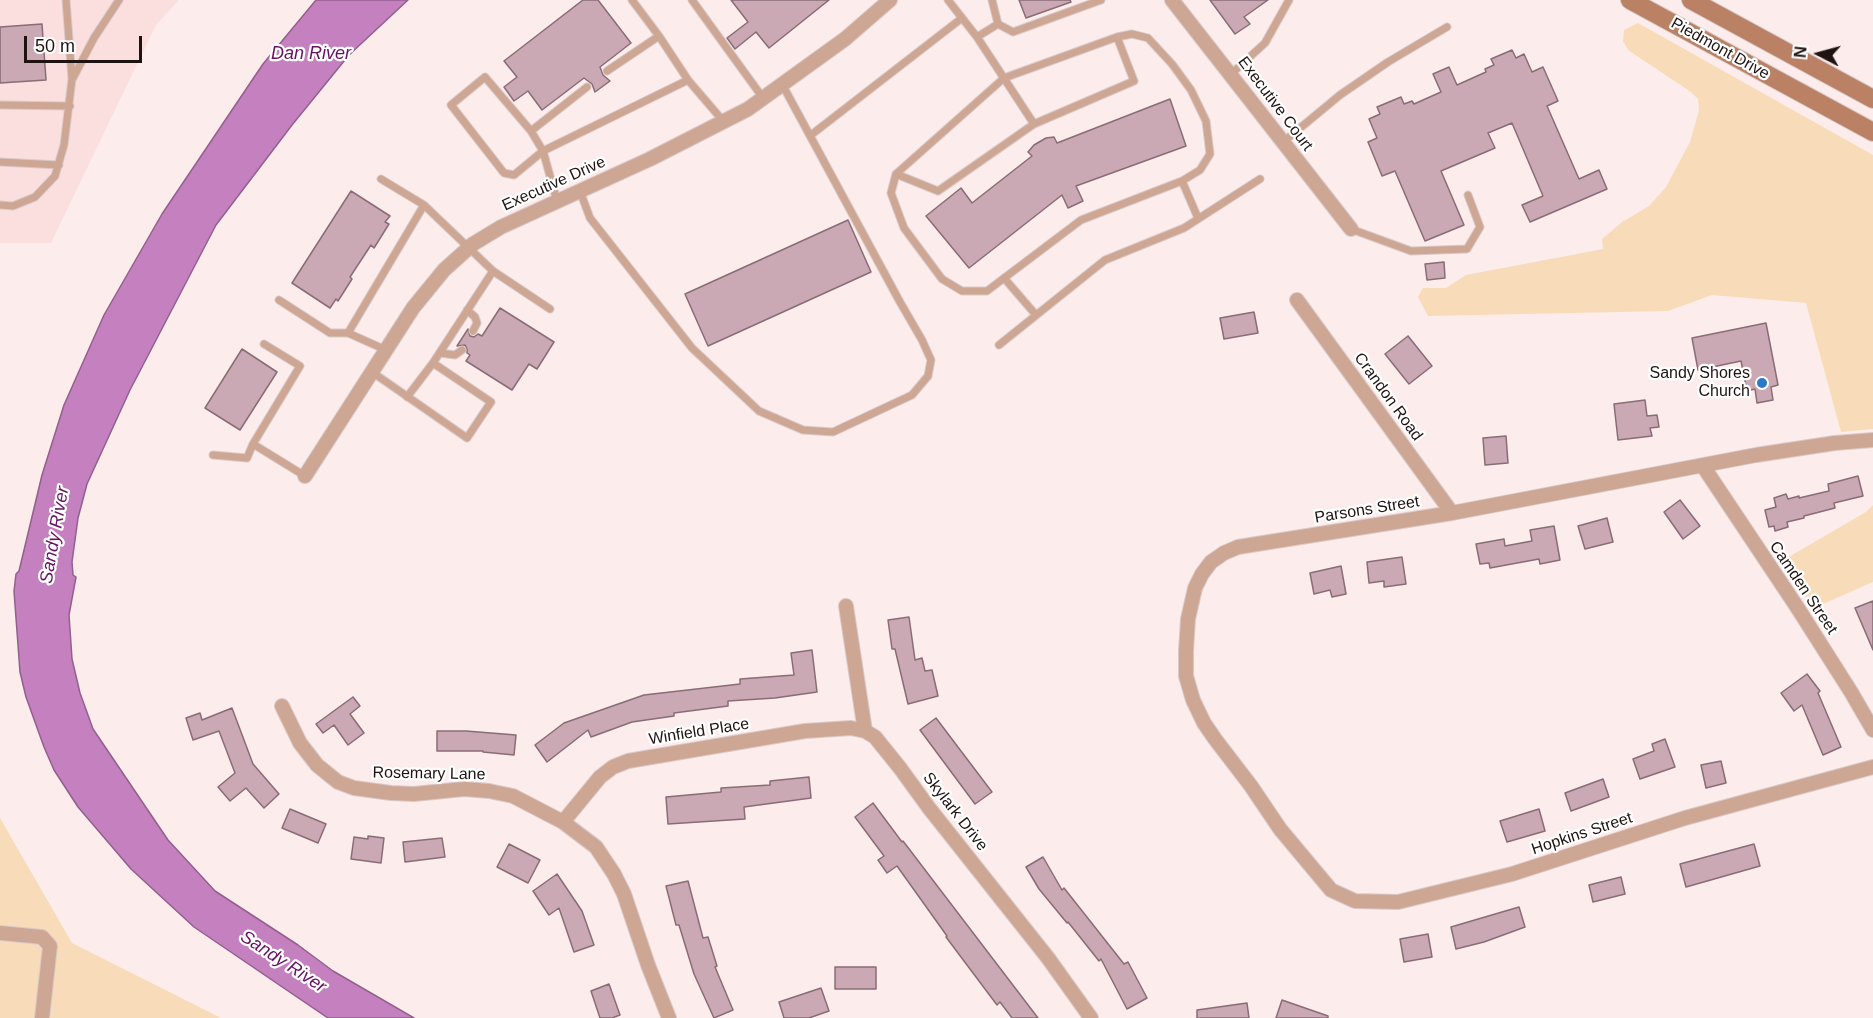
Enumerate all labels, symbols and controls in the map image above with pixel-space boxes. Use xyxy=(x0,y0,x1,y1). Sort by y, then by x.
street label: Piedmont Drive xyxy=(1668,14,1772,84)
scale bar xyxy=(27,24,146,62)
north arrow xyxy=(1789,24,1849,84)
text: 50 m xyxy=(35,36,75,56)
water label: Dan River xyxy=(271,43,351,65)
text: N xyxy=(1792,45,1810,59)
street label: Executive Court xyxy=(1233,53,1317,155)
street label: Executive Drive xyxy=(499,153,609,215)
street label: Crandon Road xyxy=(1350,349,1426,445)
place label: Sandy Shores Church xyxy=(1649,364,1750,402)
marker: Sandy Shores Church xyxy=(1755,376,1769,390)
water label: Sandy River xyxy=(36,485,74,585)
street label: Parsons Street xyxy=(1313,492,1421,528)
street label: Camden Street xyxy=(1765,538,1841,638)
street label: Winfield Place xyxy=(647,715,751,749)
street label: Rosemary Lane xyxy=(372,763,486,785)
street label: Skylark Drive xyxy=(918,769,992,855)
street label: Hopkins Street xyxy=(1529,809,1635,859)
water label: Sandy River xyxy=(236,926,330,998)

